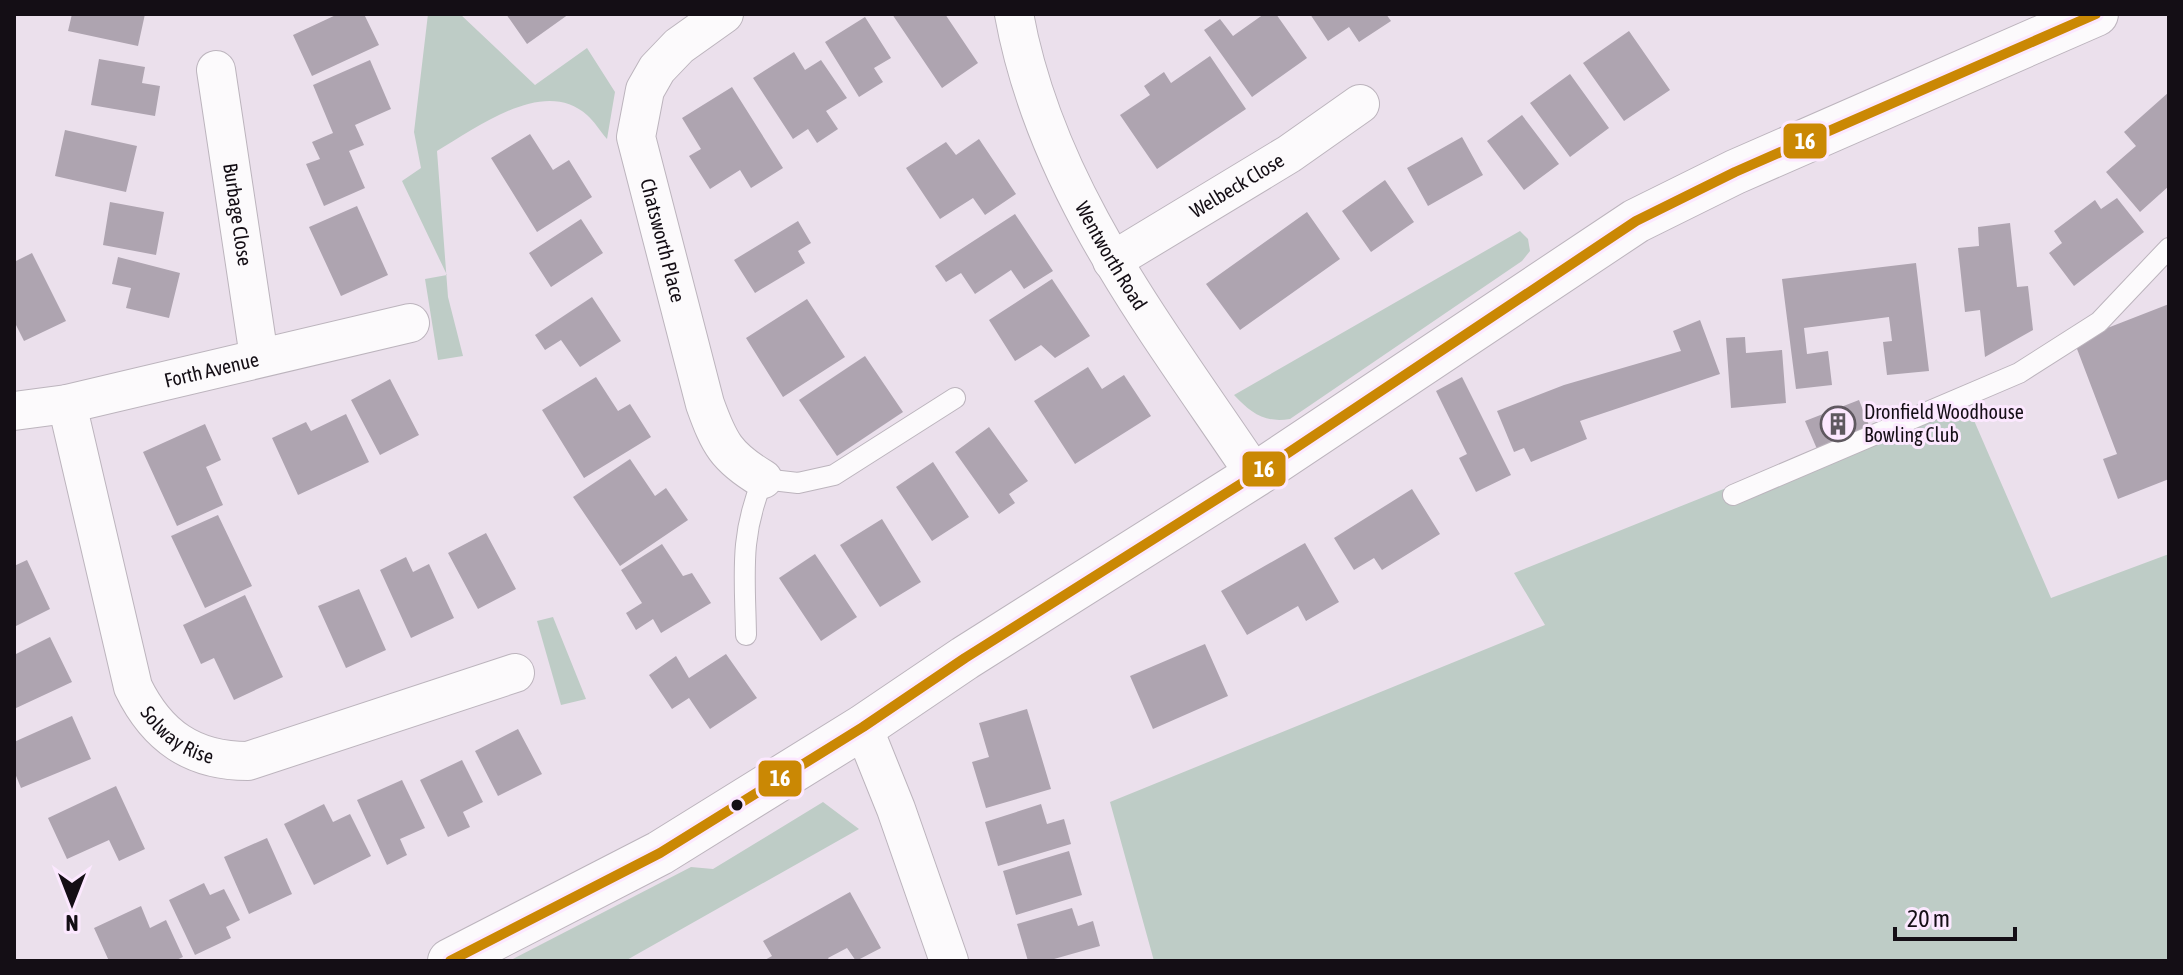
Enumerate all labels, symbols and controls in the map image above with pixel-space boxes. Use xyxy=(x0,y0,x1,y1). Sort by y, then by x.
line badge: 16 xyxy=(1782,122,1828,160)
text: 16 xyxy=(1795,128,1815,154)
street label: Welbeck Close xyxy=(1186,148,1288,222)
street label: Burbage Close xyxy=(219,161,257,267)
street label: Chatsworth Place xyxy=(636,176,690,305)
street label: Wentworth Road xyxy=(1071,197,1152,314)
street label: Forth Avenue xyxy=(162,347,261,392)
place label: Dronfield Woodhouse Bowling Club xyxy=(1864,400,2024,446)
building icon: Dronfield Woodhouse Bowling Club xyxy=(1819,405,1857,443)
line badge: 16 xyxy=(1241,450,1287,488)
text: 16 xyxy=(1254,456,1274,482)
street label: Solway Rise xyxy=(136,702,216,768)
line badge: 16 xyxy=(757,759,803,798)
text: 16 xyxy=(770,765,790,791)
unlabelled marker xyxy=(729,797,745,813)
north arrow xyxy=(32,863,112,943)
scale bar xyxy=(1895,891,2015,941)
text: 20 m xyxy=(1907,905,1950,932)
text: N xyxy=(66,910,78,936)

